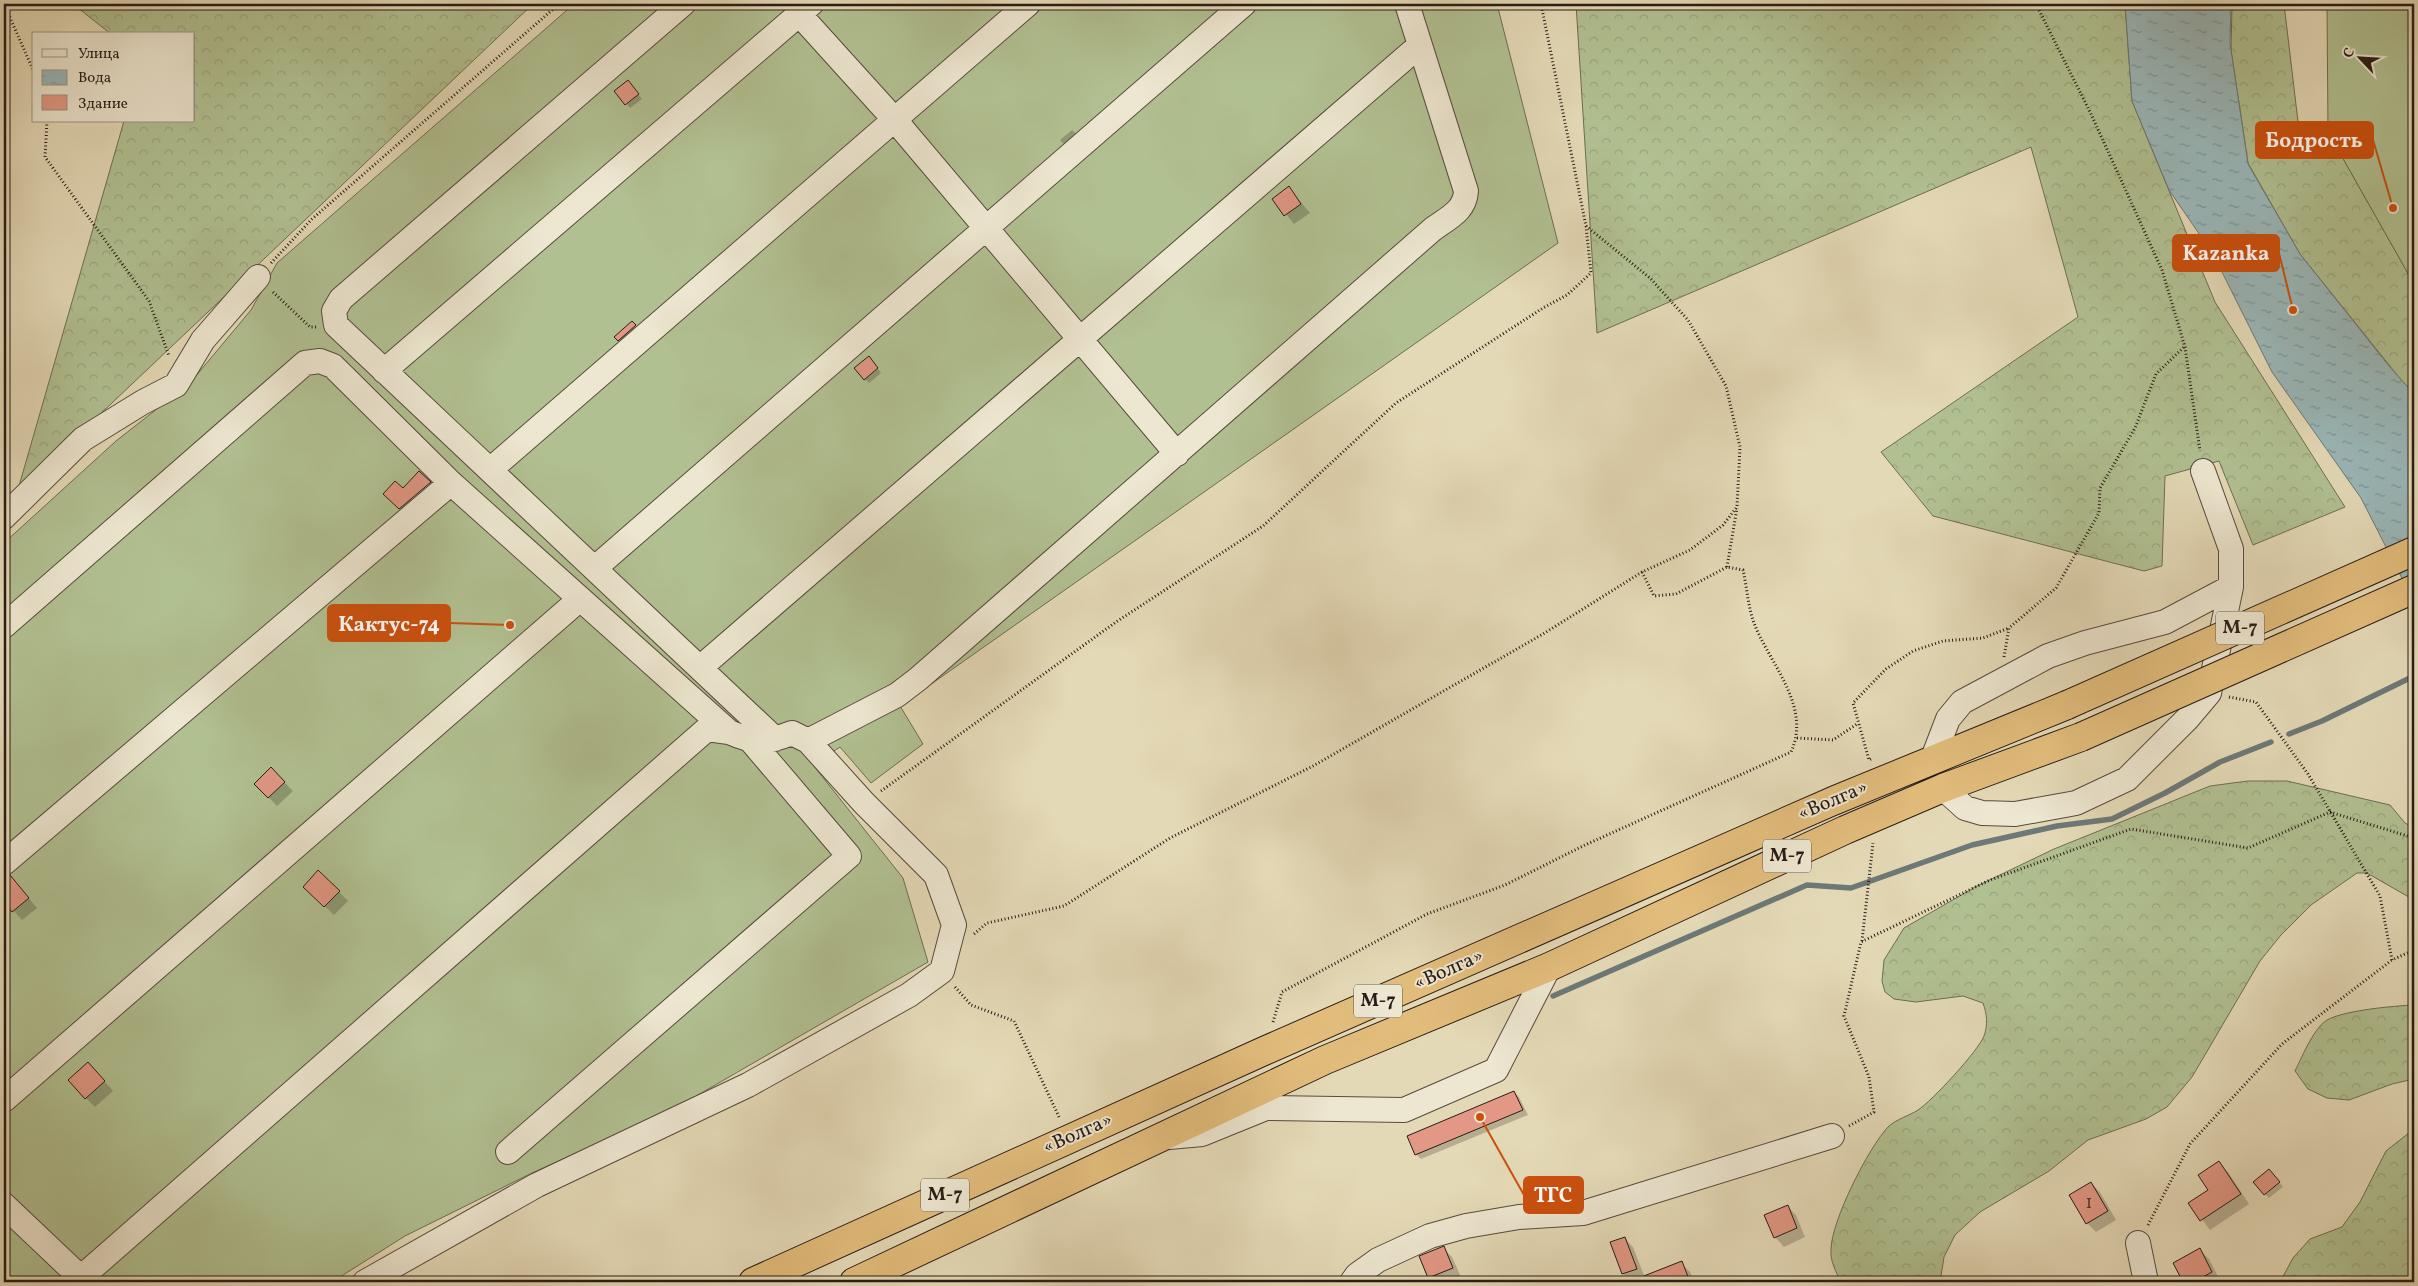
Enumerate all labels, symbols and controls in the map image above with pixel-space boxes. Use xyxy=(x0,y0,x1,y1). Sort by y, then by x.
legend xyxy=(32,32,195,122)
north arrow xyxy=(2336,32,2386,82)
text: Улица xyxy=(78,44,120,65)
text: С xyxy=(2339,45,2360,61)
text: Вода xyxy=(78,68,111,89)
text: Здание xyxy=(78,94,128,115)
callout: Бодрость xyxy=(2256,122,2373,158)
text: Бодрость xyxy=(2265,127,2363,156)
callout: Kazanka xyxy=(2173,235,2279,271)
text: Kazanka xyxy=(2183,240,2269,269)
callout: Кактус-74 xyxy=(328,605,450,641)
text: Кактус-74 xyxy=(338,611,440,640)
road number: М-7 xyxy=(2216,612,2264,644)
street label: «Волга» xyxy=(1794,774,1872,828)
road number: М-7 xyxy=(1763,839,1811,872)
street label: «Волга» xyxy=(1410,942,1488,998)
road number: М-7 xyxy=(1354,984,1402,1018)
street label: «Волга» xyxy=(1039,1106,1117,1162)
callout: ТГС xyxy=(1524,1177,1583,1213)
road number: М-7 xyxy=(921,1178,969,1212)
text: ТГС xyxy=(1534,1182,1572,1211)
house number: 1 xyxy=(2086,1191,2092,1216)

